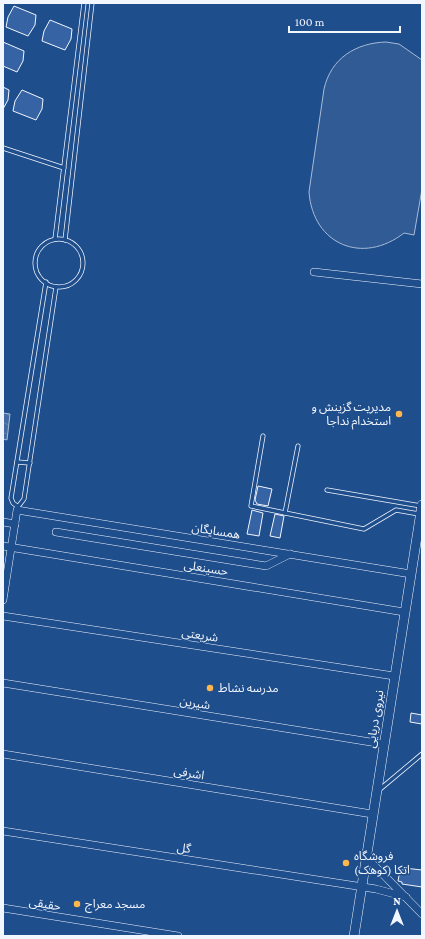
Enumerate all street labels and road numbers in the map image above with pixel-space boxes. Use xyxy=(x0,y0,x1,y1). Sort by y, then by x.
street label: همسایگان xyxy=(191,520,241,542)
street label: حسینعلی xyxy=(183,558,229,578)
street label: شریعتی xyxy=(181,625,219,645)
street label: نیروی دریایی xyxy=(364,689,387,749)
street label: شیرین xyxy=(179,694,211,712)
street label: اشرفی xyxy=(173,764,205,782)
street label: گل xyxy=(176,840,193,856)
street label: حقیقی xyxy=(28,895,62,913)

